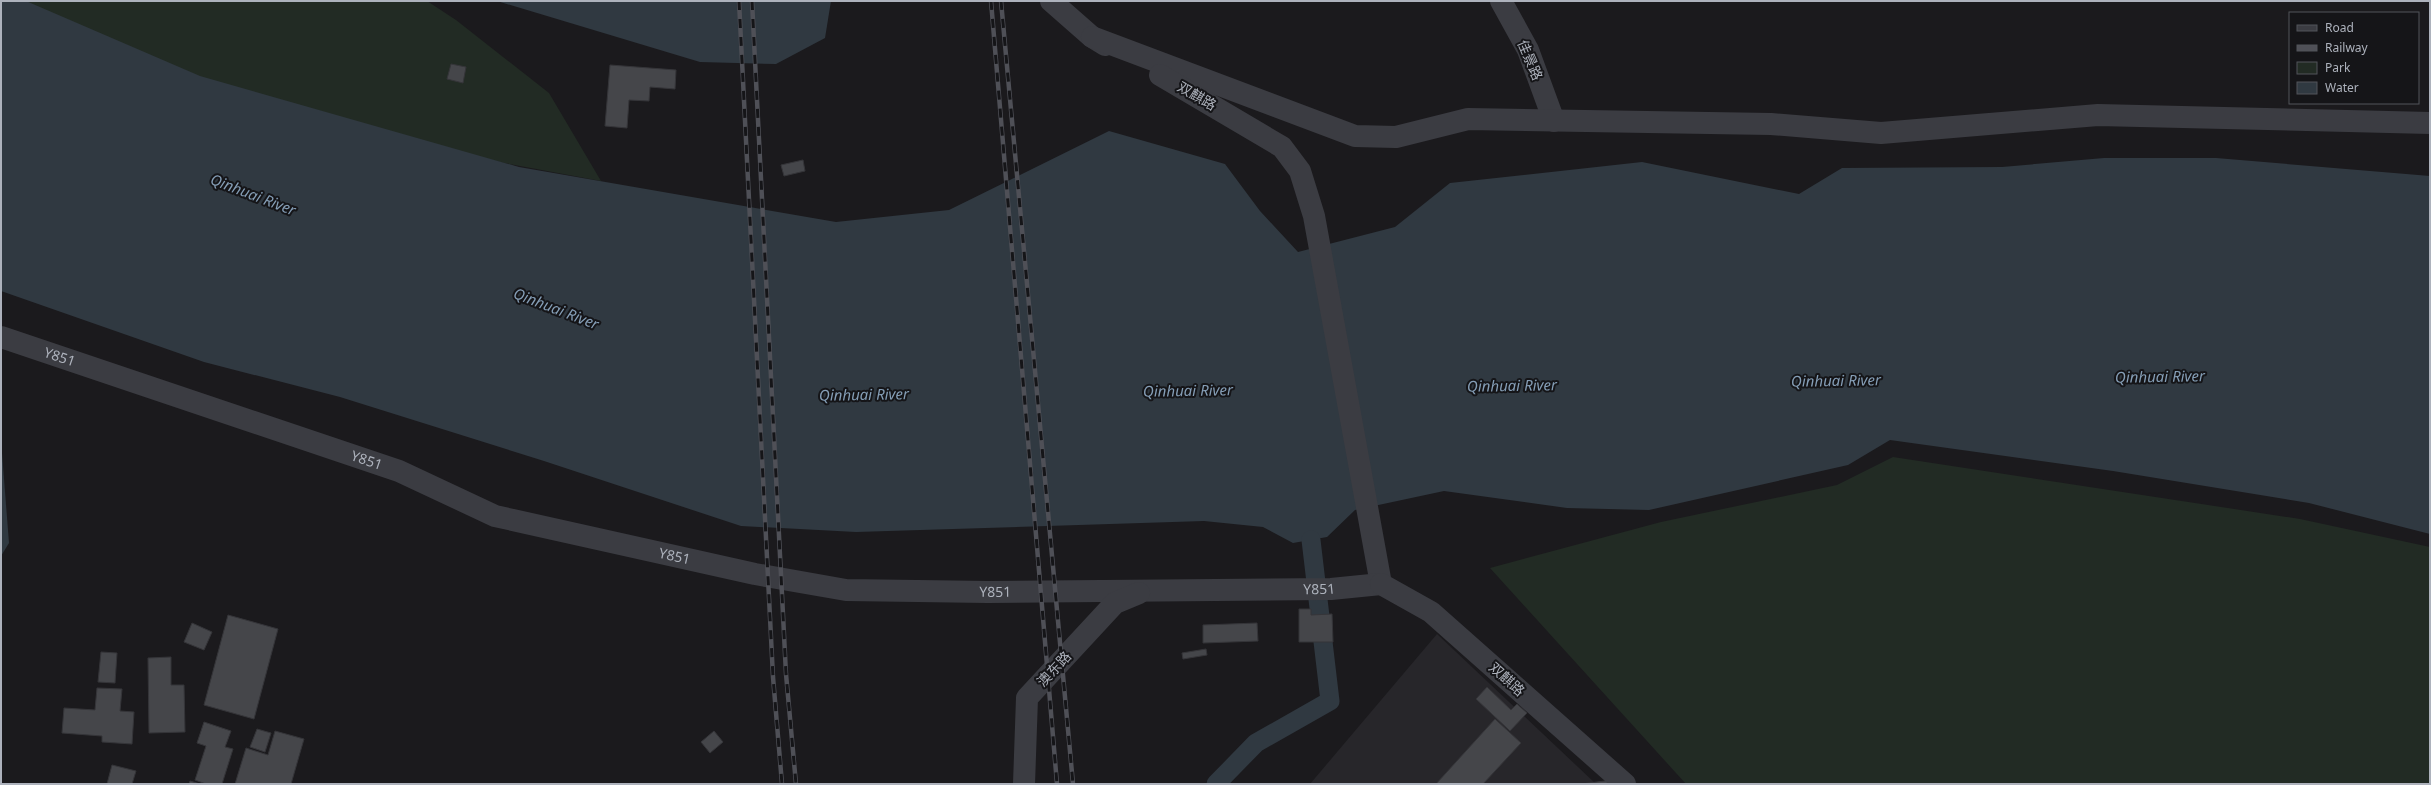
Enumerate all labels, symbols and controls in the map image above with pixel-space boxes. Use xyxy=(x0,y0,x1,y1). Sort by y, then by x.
legend xyxy=(2289,12,2419,104)
text: Road xyxy=(2325,19,2354,36)
street label: 佳景路 xyxy=(1514,37,1547,83)
text: Railway xyxy=(2325,39,2369,56)
text: Park xyxy=(2325,59,2351,76)
street label: 双麒路 xyxy=(1174,77,1220,114)
text: Water xyxy=(2325,79,2359,96)
water label: Qinhuai River xyxy=(208,169,300,220)
water label: Qinhuai River xyxy=(511,283,603,334)
street label: Y851 xyxy=(42,342,78,370)
water label: Qinhuai River xyxy=(2115,365,2206,387)
water label: Qinhuai River xyxy=(1791,369,1882,391)
water label: Qinhuai River xyxy=(1467,374,1558,396)
water label: Qinhuai River xyxy=(1143,379,1234,401)
water label: Qinhuai River xyxy=(819,383,910,405)
street label: Y851 xyxy=(349,446,385,474)
street label: Y851 xyxy=(657,543,692,568)
street label: Y851 xyxy=(1303,579,1336,598)
street label: Y851 xyxy=(979,582,1011,601)
street label: 澳东路 xyxy=(1032,647,1075,690)
street label: 双麒路 xyxy=(1485,658,1529,700)

